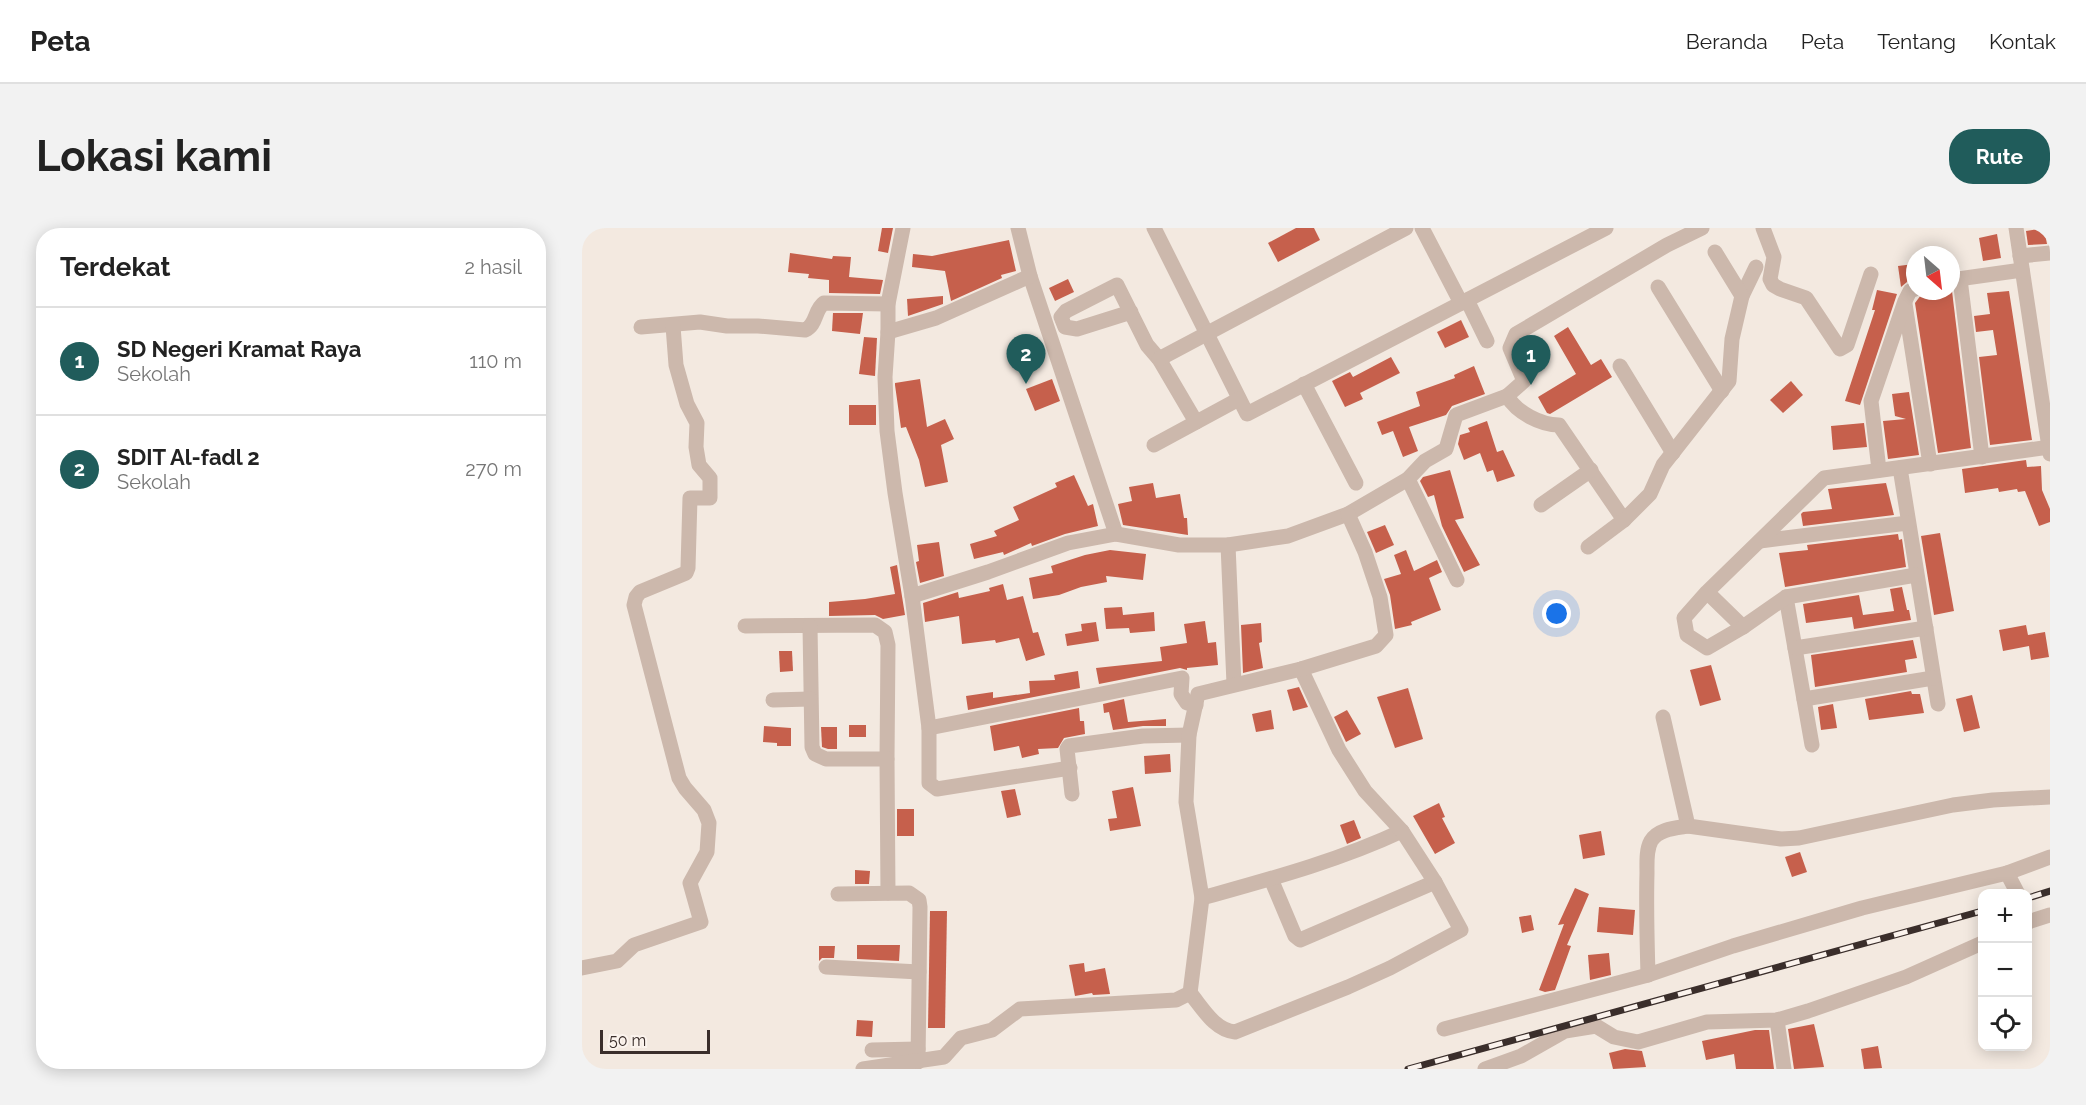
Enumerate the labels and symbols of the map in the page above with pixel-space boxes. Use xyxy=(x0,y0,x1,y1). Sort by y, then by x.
north arrow xyxy=(1906,246,1960,300)
pin: 2 xyxy=(1006,334,1046,384)
pin: 1 xyxy=(1512,336,1550,385)
your location xyxy=(1542,599,1571,628)
scale bar xyxy=(600,1027,710,1054)

